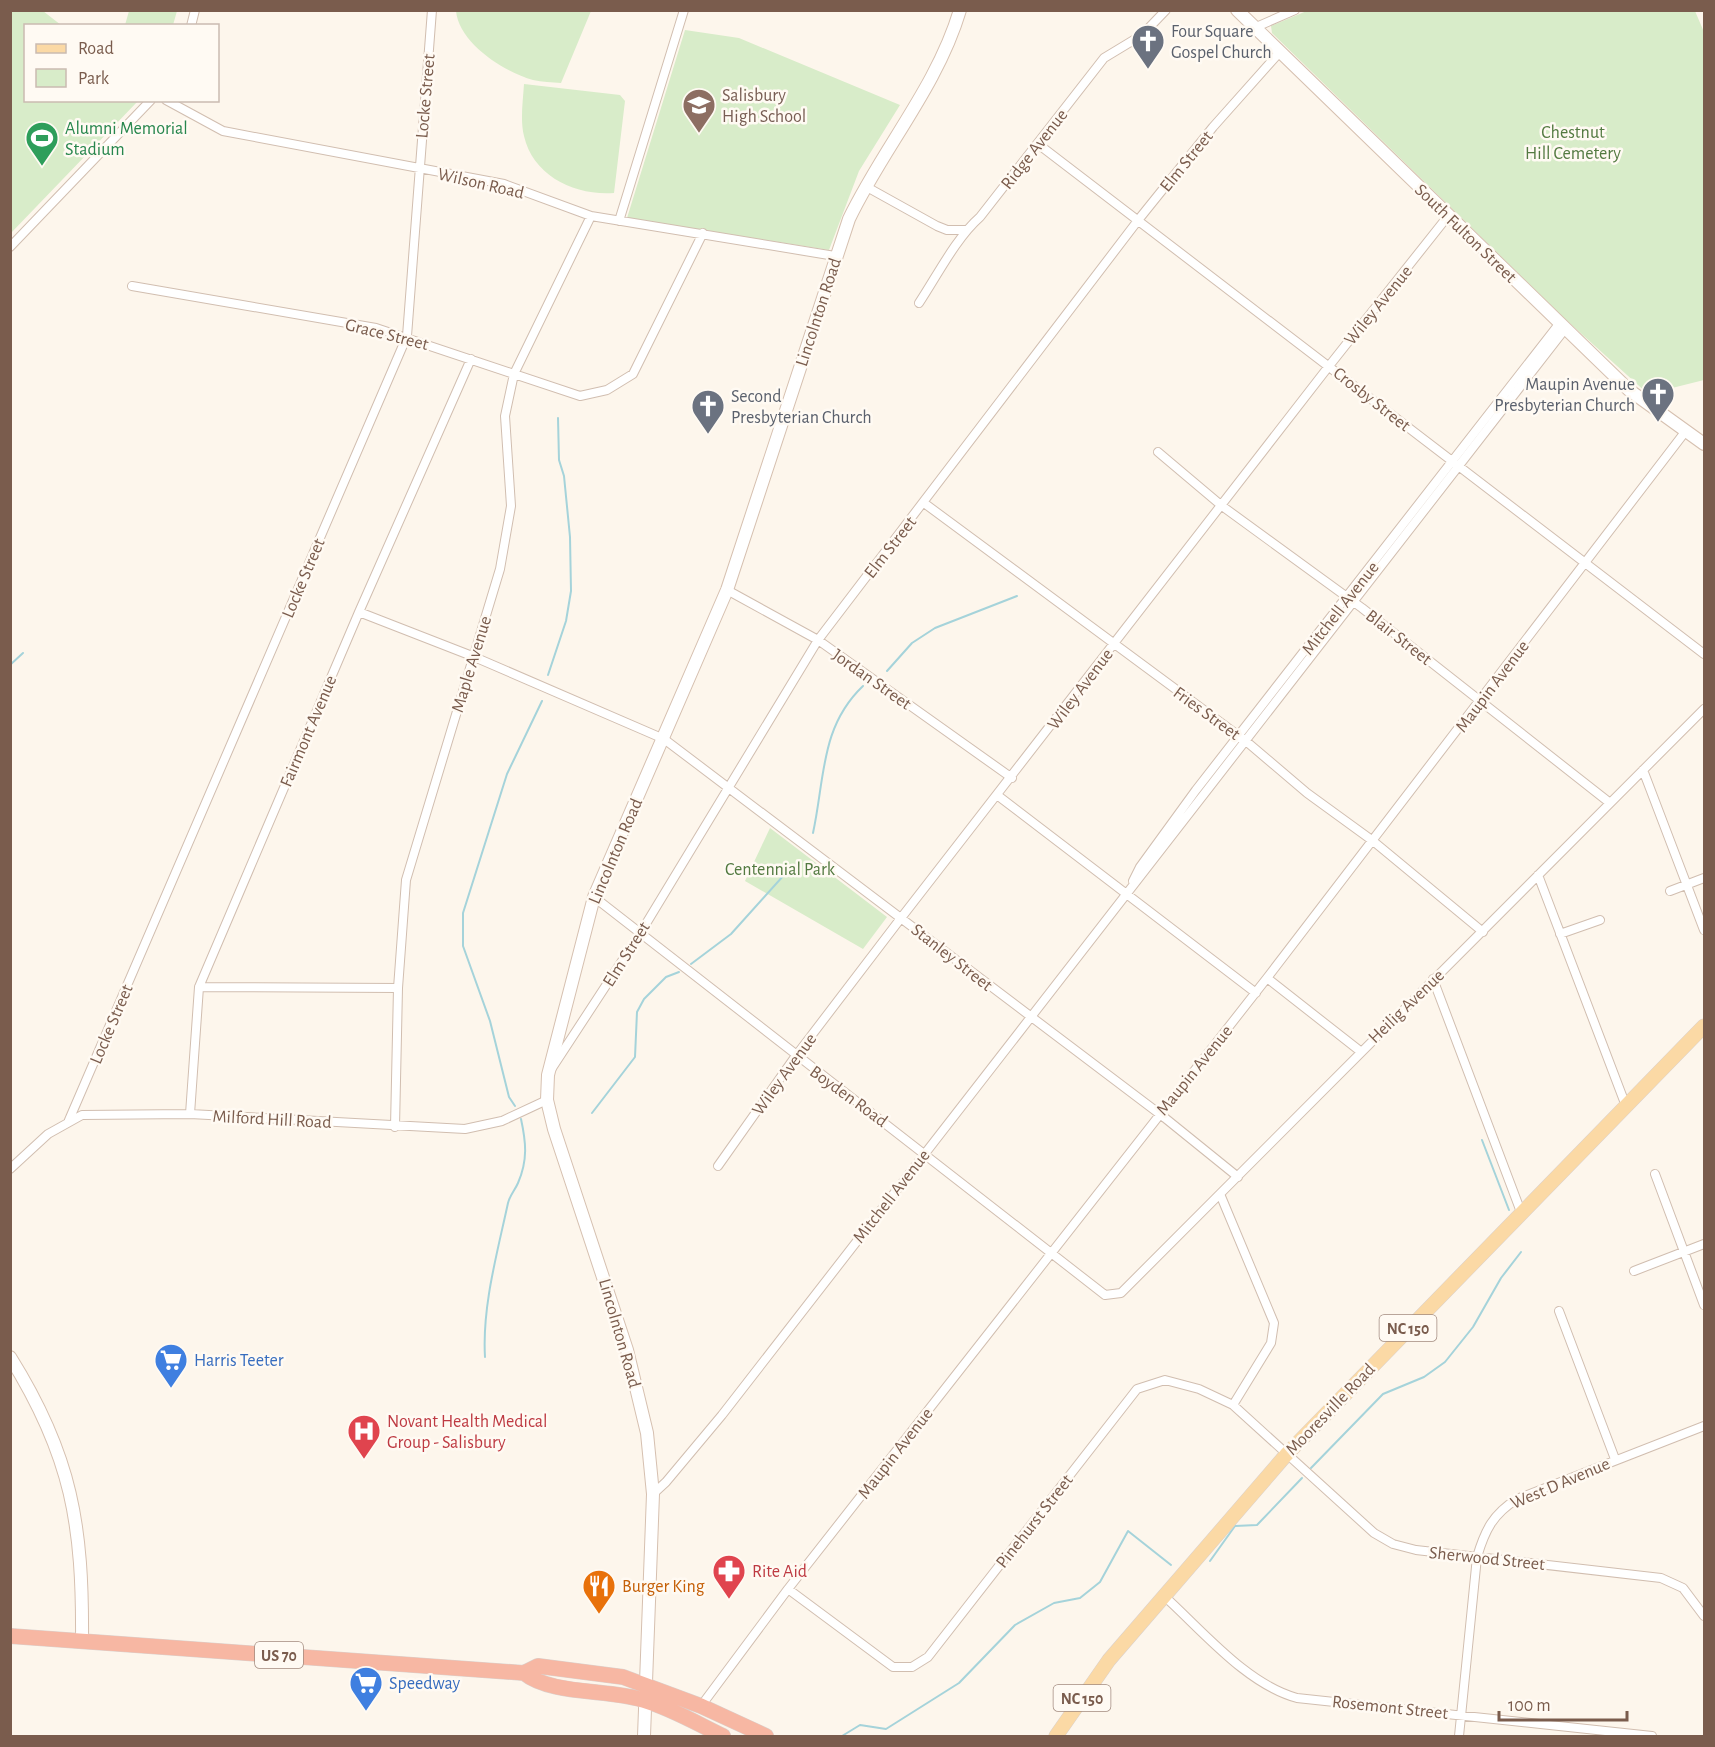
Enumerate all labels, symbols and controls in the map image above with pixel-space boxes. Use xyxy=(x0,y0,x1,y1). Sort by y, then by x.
church icon: Four Square Gospel Church xyxy=(1130,23,1166,70)
place label: Four Square Gospel Church xyxy=(1171,23,1272,62)
legend xyxy=(24,24,219,102)
text: Road xyxy=(78,40,114,58)
street label: Locke Street xyxy=(413,53,439,139)
text: Park xyxy=(78,70,110,88)
school or university icon: Salisbury High School xyxy=(681,87,717,134)
place label: Salisbury High School xyxy=(722,87,806,126)
street label: Ridge Avenue xyxy=(998,106,1071,193)
sports icon: Alumni Memorial Stadium xyxy=(24,120,60,167)
place label: Alumni Memorial Stadium xyxy=(65,120,188,159)
park label: Chestnut Hill Cemetery xyxy=(1525,124,1621,163)
street label: Elm Street xyxy=(1157,127,1217,196)
street label: Wilson Road xyxy=(436,165,526,203)
street label: South Fulton Street xyxy=(1411,181,1520,287)
street label: Lincolnton Road xyxy=(793,256,845,369)
street label: Wiley Avenue xyxy=(1341,263,1416,349)
street label: Grace Street xyxy=(343,316,430,354)
street label: Crosby Street xyxy=(1329,364,1414,435)
place label: Maupin Avenue Presbyterian Church xyxy=(1494,376,1635,415)
church icon: Maupin Avenue Presbyterian Church xyxy=(1640,376,1676,423)
church icon: Second Presbyterian Church xyxy=(690,388,726,435)
place label: Second Presbyterian Church xyxy=(731,388,872,427)
street label: Elm Street xyxy=(861,513,920,582)
street label: Locke Street xyxy=(279,536,329,621)
street label: Mitchell Avenue xyxy=(1299,559,1383,659)
street label: Blair Street xyxy=(1362,607,1435,669)
street label: Maple Avenue xyxy=(449,614,495,715)
street label: Maupin Avenue xyxy=(1453,637,1533,736)
street label: Jordan Street xyxy=(829,646,914,714)
street label: Wiley Avenue xyxy=(1045,646,1117,733)
street label: Fairmont Avenue xyxy=(277,673,341,790)
street label: Fries Street xyxy=(1170,684,1243,744)
street label: Lincolnton Road xyxy=(586,796,646,907)
park label: Centennial Park xyxy=(725,861,836,879)
street label: Elm Street xyxy=(600,919,654,990)
street label: Stanley Street xyxy=(907,921,996,995)
street label: Heilig Avenue xyxy=(1365,966,1448,1047)
street label: Locke Street xyxy=(87,982,137,1067)
street label: Maupin Avenue xyxy=(1153,1022,1236,1119)
street label: Wiley Avenue xyxy=(749,1030,820,1119)
street label: Boyden Road xyxy=(806,1063,891,1131)
street label: Milford Hill Road xyxy=(212,1108,332,1132)
street label: Mitchell Avenue xyxy=(850,1147,934,1247)
street label: Lincolnton Road xyxy=(595,1277,643,1390)
road number: NC 150 xyxy=(1380,1315,1436,1341)
supermarket icon: Harris Teeter xyxy=(153,1342,189,1389)
place label: Harris Teeter xyxy=(194,1352,284,1370)
street label: Mooresville Road xyxy=(1283,1360,1379,1459)
street label: Maupin Avenue xyxy=(855,1405,937,1502)
hospital icon: Novant Health Medical Group - Salisbury xyxy=(346,1413,382,1460)
place label: Novant Health Medical Group - Salisbury xyxy=(387,1413,547,1452)
street label: West D Avenue xyxy=(1508,1455,1613,1513)
street label: Pinehurst Street xyxy=(993,1471,1077,1572)
street label: Sherwood Street xyxy=(1428,1544,1546,1574)
pharmacy icon: Rite Aid xyxy=(711,1553,747,1600)
place label: Rite Aid xyxy=(752,1563,807,1581)
restaurant icon: Burger King xyxy=(581,1568,617,1615)
place label: Burger King xyxy=(622,1578,705,1596)
road number: US 70 xyxy=(255,1642,303,1668)
supermarket icon: Speedway xyxy=(348,1665,384,1712)
place label: Speedway xyxy=(389,1675,460,1693)
scale bar xyxy=(1499,1684,1626,1722)
road number: NC 150 xyxy=(1054,1685,1110,1711)
street label: Rosemont Street xyxy=(1331,1693,1449,1723)
text: 100 m xyxy=(1508,1697,1551,1715)

